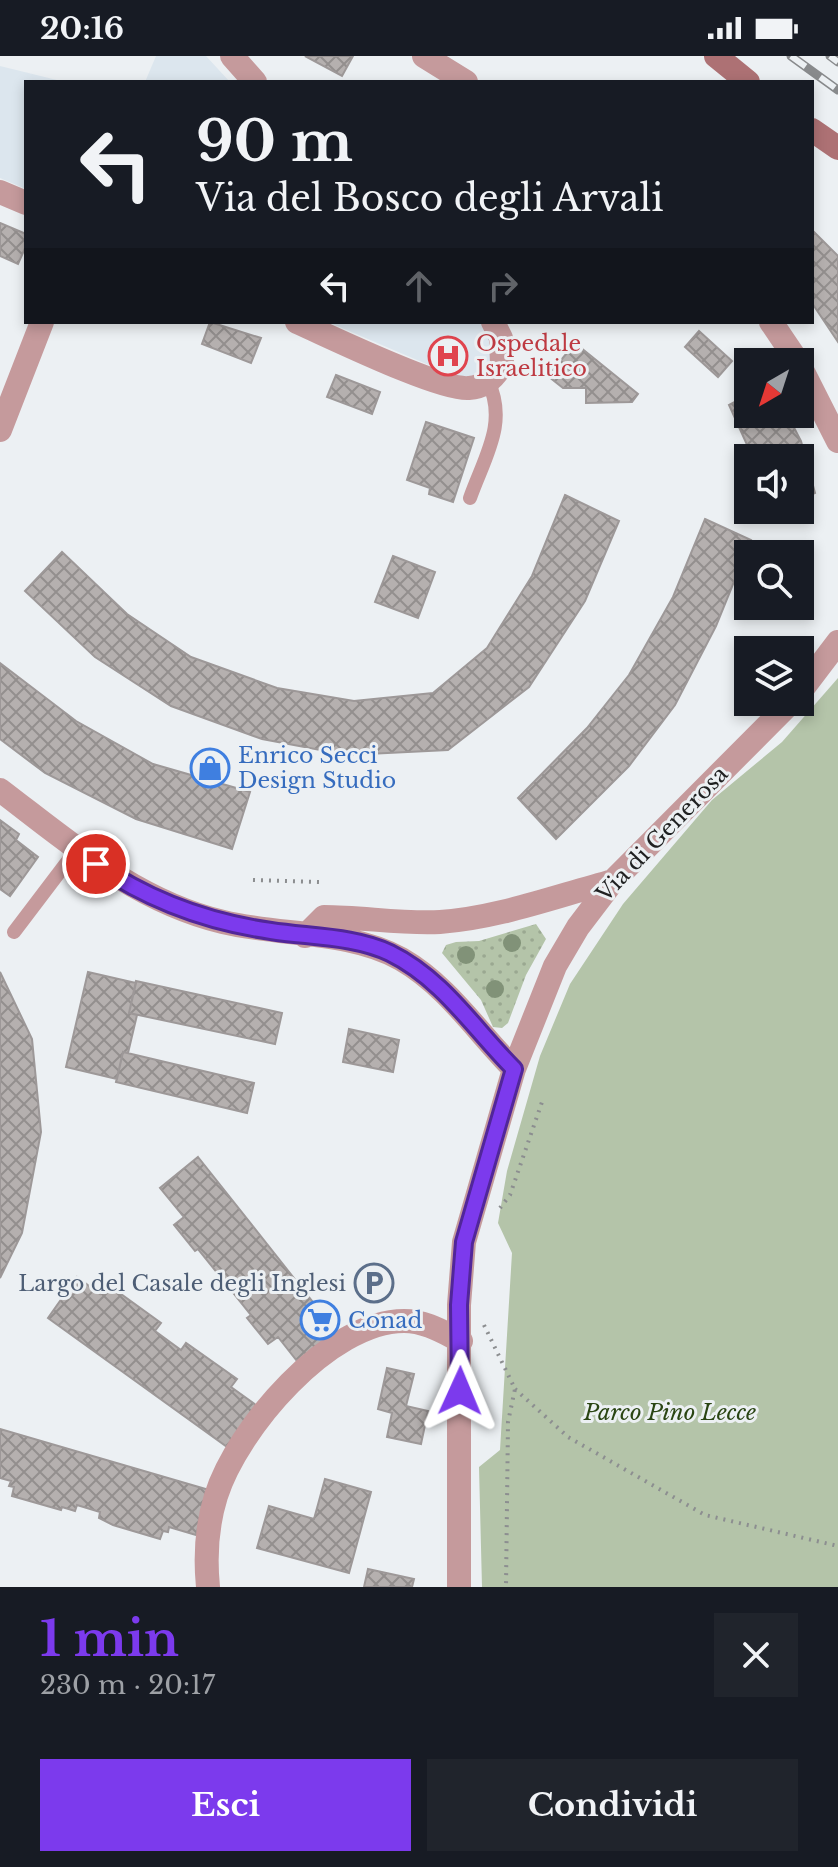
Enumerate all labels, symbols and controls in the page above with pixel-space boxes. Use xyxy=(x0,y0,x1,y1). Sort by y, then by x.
text: 20:16 xyxy=(40,10,124,47)
text: 90 m xyxy=(196,107,353,176)
icon: left xyxy=(64,112,168,216)
text: Via del Bosco degli Arvali xyxy=(196,176,664,221)
icon: left xyxy=(313,264,357,308)
icon: ahead xyxy=(397,264,441,308)
icon: right xyxy=(481,264,525,308)
place label: Ospedale Israelitico xyxy=(476,330,587,382)
hospital icon: Ospedale Israelitico xyxy=(427,335,469,377)
north arrow xyxy=(734,348,814,428)
map controls xyxy=(734,348,814,716)
button: sound xyxy=(734,444,814,524)
button: search xyxy=(734,540,814,620)
button: layers xyxy=(734,636,814,716)
place label: Enrico Secci Design Studio xyxy=(238,742,396,794)
shop icon: Enrico Secci Design Studio xyxy=(189,747,231,789)
street label: Via di Generosa xyxy=(590,760,734,908)
pin xyxy=(62,830,130,898)
icon: arrive xyxy=(74,842,118,886)
parking icon: Largo del Casale degli Inglesi xyxy=(353,1262,395,1304)
place label: Largo del Casale degli Inglesi xyxy=(18,1270,346,1297)
supermarket icon: Conad xyxy=(299,1299,341,1341)
place label: Conad xyxy=(348,1307,422,1334)
position arrow xyxy=(418,1349,502,1433)
park label: Parco Pino Lecce xyxy=(583,1399,756,1426)
text: 1 min xyxy=(40,1609,179,1669)
button: close xyxy=(714,1613,798,1697)
text: 230 m · 20:17 xyxy=(40,1669,215,1701)
button: Esci xyxy=(40,1759,411,1851)
button: Condividi xyxy=(427,1759,798,1851)

